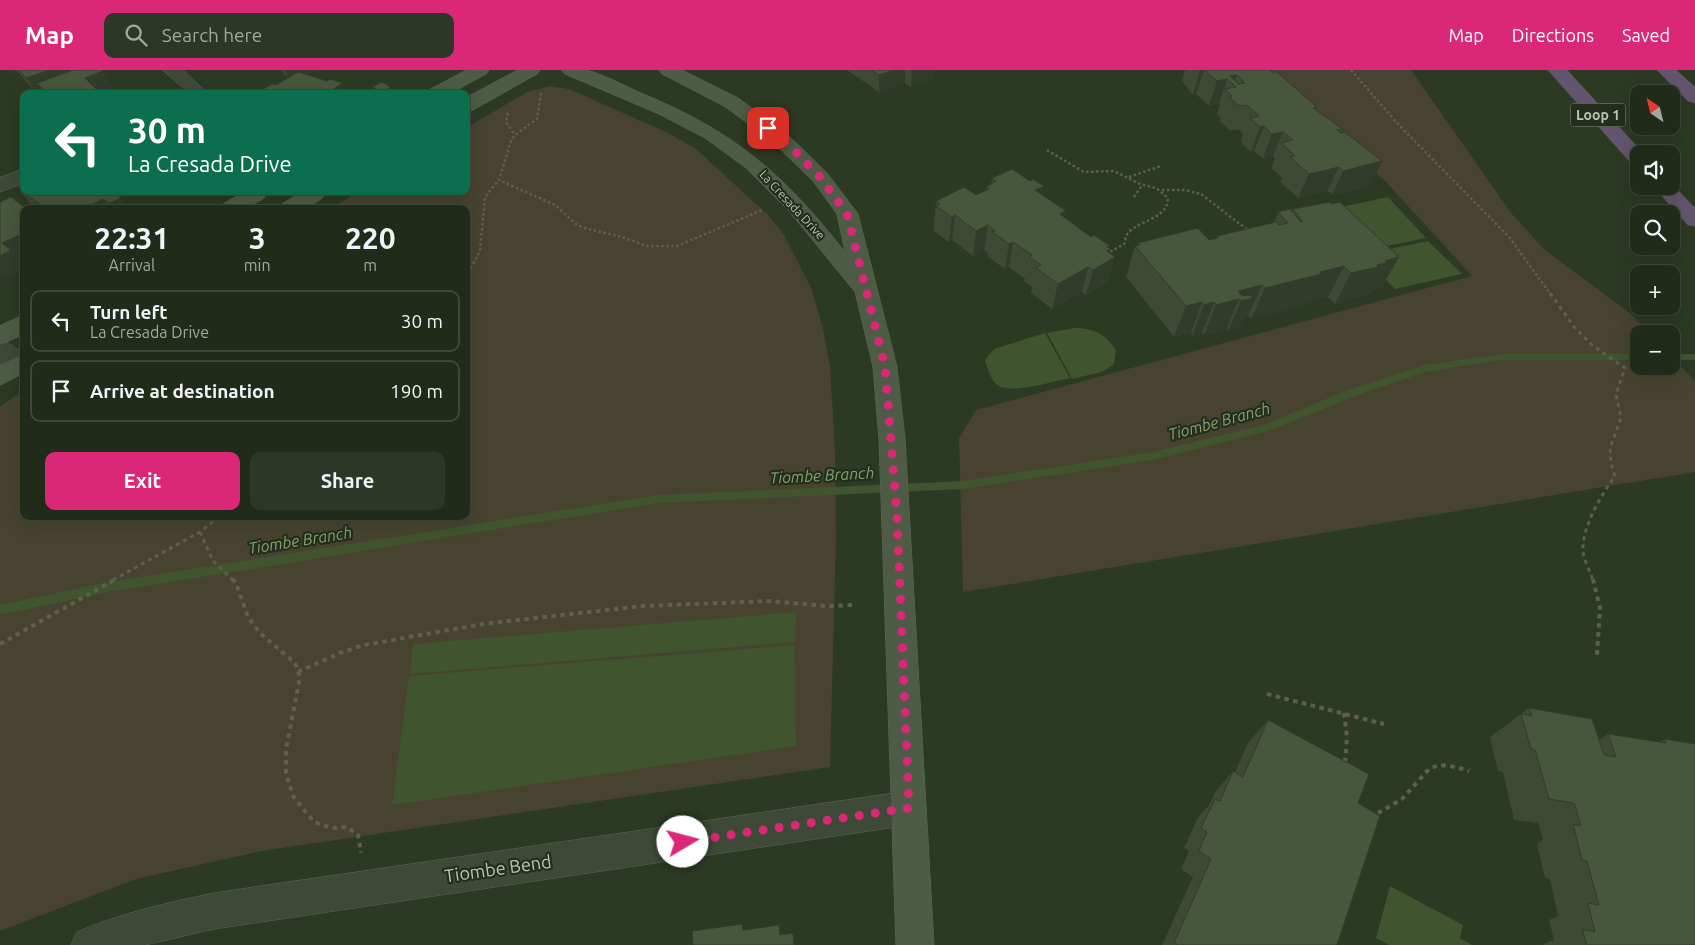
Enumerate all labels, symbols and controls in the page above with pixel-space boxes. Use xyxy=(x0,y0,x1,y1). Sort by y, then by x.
search box xyxy=(104,13,454,58)
icon: search xyxy=(122,21,150,49)
text: Map xyxy=(25,22,74,49)
text: Search here xyxy=(162,24,262,46)
text: Map xyxy=(1448,25,1484,45)
text: Directions xyxy=(1512,25,1594,45)
text: Saved xyxy=(1622,25,1670,45)
north arrow xyxy=(1630,85,1680,135)
map controls xyxy=(1630,85,1680,375)
road number: Loop 1 xyxy=(1570,104,1626,126)
pin xyxy=(747,107,789,149)
icon: left xyxy=(45,110,110,175)
text: 30 m xyxy=(128,110,206,150)
icon: arrive xyxy=(754,114,782,142)
button: sound xyxy=(1630,145,1680,195)
text: La Cresada Drive xyxy=(128,151,292,176)
street label: La Cresada Drive xyxy=(757,168,828,242)
button: search xyxy=(1630,205,1680,255)
text: 22:31 xyxy=(94,221,169,255)
text: 3 xyxy=(249,221,266,255)
text: 220 xyxy=(345,221,396,255)
text: Arrival xyxy=(109,256,155,274)
text: min xyxy=(244,256,271,274)
text: m xyxy=(363,256,377,274)
button: + xyxy=(1630,265,1680,315)
text: Turn left xyxy=(90,301,168,323)
icon: left xyxy=(47,307,75,335)
text: 30 m xyxy=(401,310,443,332)
text: La Cresada Drive xyxy=(90,323,209,341)
button: − xyxy=(1630,325,1680,375)
icon: arrive xyxy=(47,377,75,405)
text: Arrive at destination xyxy=(90,380,275,402)
text: 190 m xyxy=(390,380,443,402)
water label: Tiombe Branch xyxy=(1166,399,1272,443)
button: Exit xyxy=(45,452,240,510)
button: Share xyxy=(250,452,445,510)
water label: Tiombe Branch xyxy=(769,463,875,487)
water label: Tiombe Branch xyxy=(247,523,353,557)
position arrow xyxy=(656,815,708,867)
street label: Tiombe Bend xyxy=(443,851,553,885)

